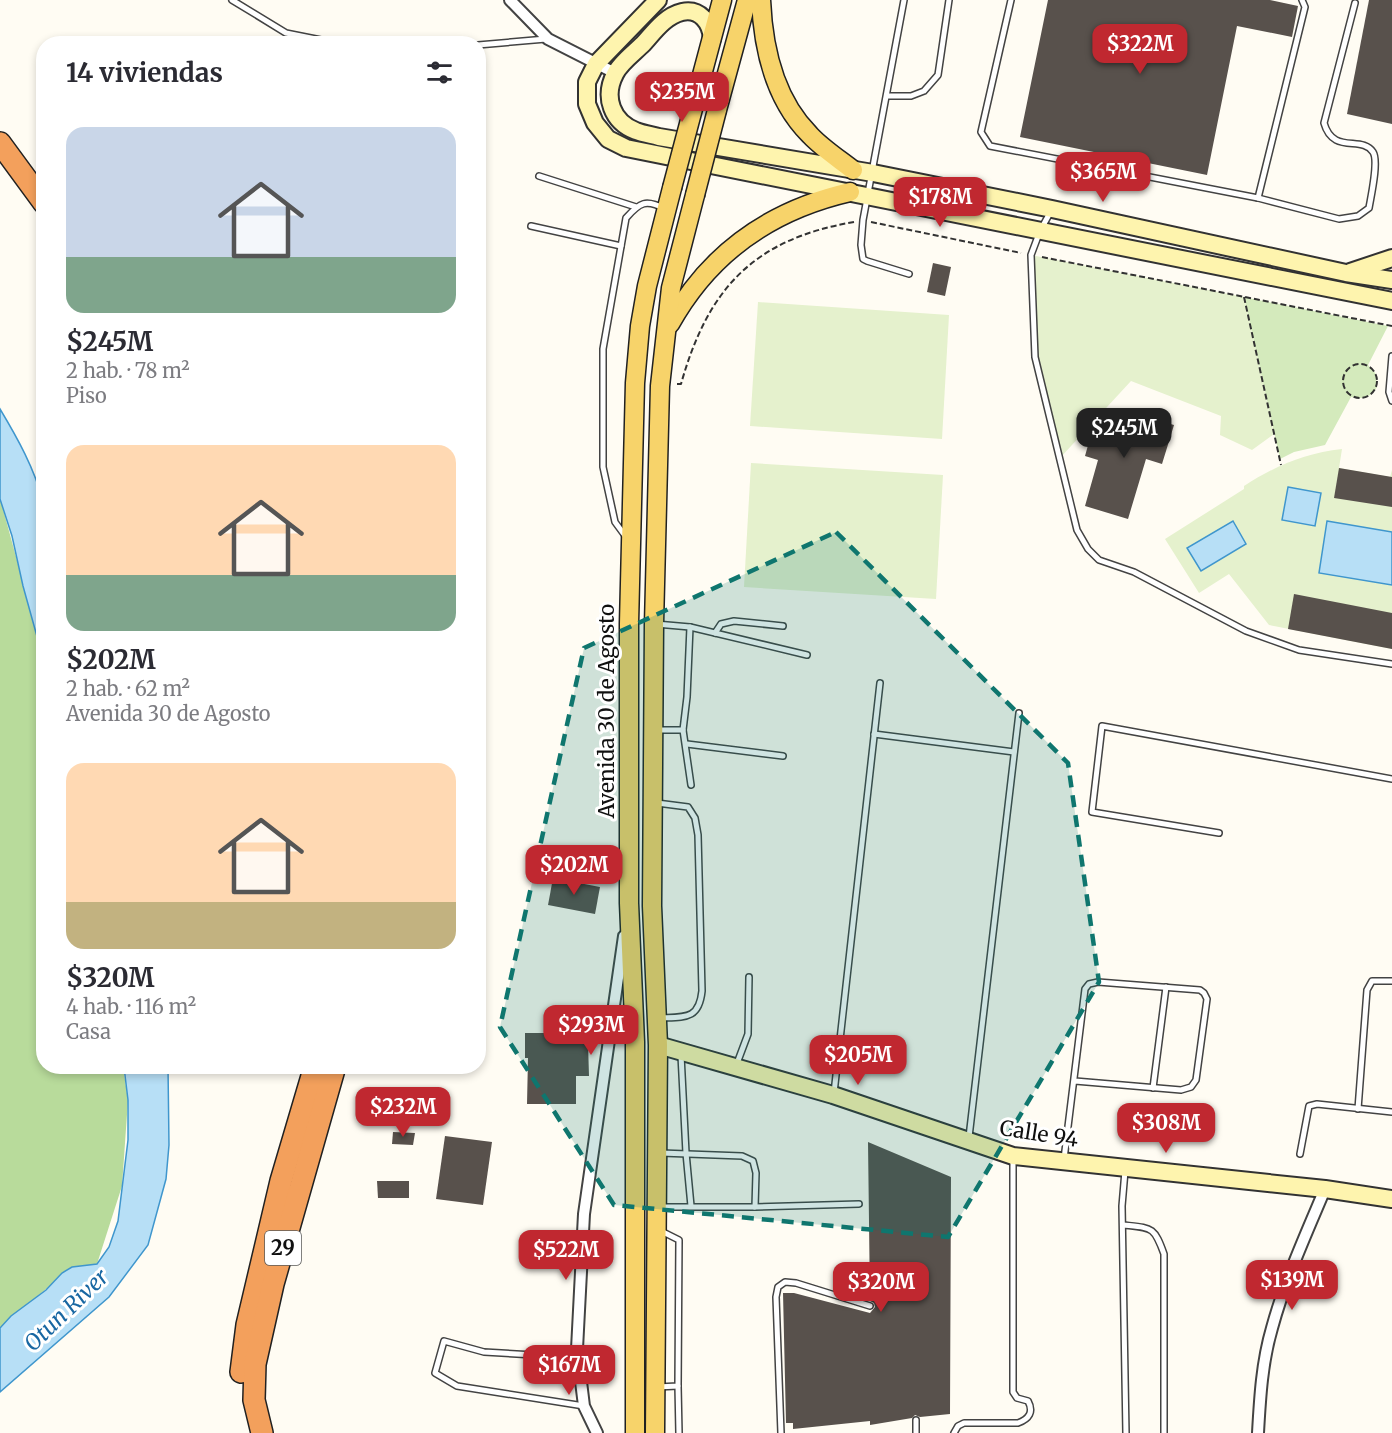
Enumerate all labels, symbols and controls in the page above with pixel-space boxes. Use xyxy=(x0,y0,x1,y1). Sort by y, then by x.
pin: $322M xyxy=(1098,24,1182,75)
text: $322M xyxy=(1106,31,1174,56)
text: 14 viviendas xyxy=(66,56,223,89)
icon: filters xyxy=(423,56,456,89)
pin: $235M xyxy=(640,72,724,123)
text: $235M xyxy=(649,79,715,104)
pin: $365M xyxy=(1061,152,1145,203)
text: $365M xyxy=(1069,159,1137,184)
icon: home xyxy=(207,166,315,274)
pin: $178M xyxy=(898,177,982,228)
text: $178M xyxy=(908,184,972,209)
text: $245M xyxy=(66,325,153,358)
text: 2 hab. · 78 m² xyxy=(66,358,190,383)
text: Piso xyxy=(66,383,107,408)
pin: $245M xyxy=(1082,408,1166,459)
text: $245M xyxy=(1090,415,1158,440)
icon: home xyxy=(207,484,315,592)
street label: Avenida 30 de Agosto xyxy=(593,604,620,819)
text: $202M xyxy=(66,643,156,676)
text: 2 hab. · 62 m² xyxy=(66,676,190,701)
text: Avenida 30 de Agosto xyxy=(66,701,270,726)
icon: home xyxy=(207,802,315,910)
pin: $202M xyxy=(532,845,616,896)
text: $202M xyxy=(539,852,609,877)
text: $320M xyxy=(66,961,155,994)
text: 4 hab. · 116 m² xyxy=(66,994,196,1019)
pin: $293M xyxy=(549,1005,633,1056)
text: $293M xyxy=(557,1012,625,1037)
text: Casa xyxy=(66,1019,111,1044)
pin: $205M xyxy=(816,1035,900,1086)
text: $205M xyxy=(824,1042,892,1067)
pin: $232M xyxy=(361,1087,445,1138)
text: $232M xyxy=(369,1094,437,1119)
pin: $308M xyxy=(1124,1103,1208,1154)
text: $308M xyxy=(1131,1110,1201,1135)
street label: Calle 94 xyxy=(998,1114,1080,1153)
pin: $522M xyxy=(524,1230,608,1281)
road number: 29 xyxy=(265,1231,301,1265)
text: $522M xyxy=(533,1237,599,1262)
pin: $139M xyxy=(1250,1260,1334,1311)
water label: Otun River xyxy=(18,1262,115,1357)
pin: $320M xyxy=(839,1262,923,1313)
text: $139M xyxy=(1260,1267,1324,1292)
text: $320M xyxy=(847,1269,915,1294)
pin: $167M xyxy=(527,1345,611,1396)
text: $167M xyxy=(537,1352,601,1377)

